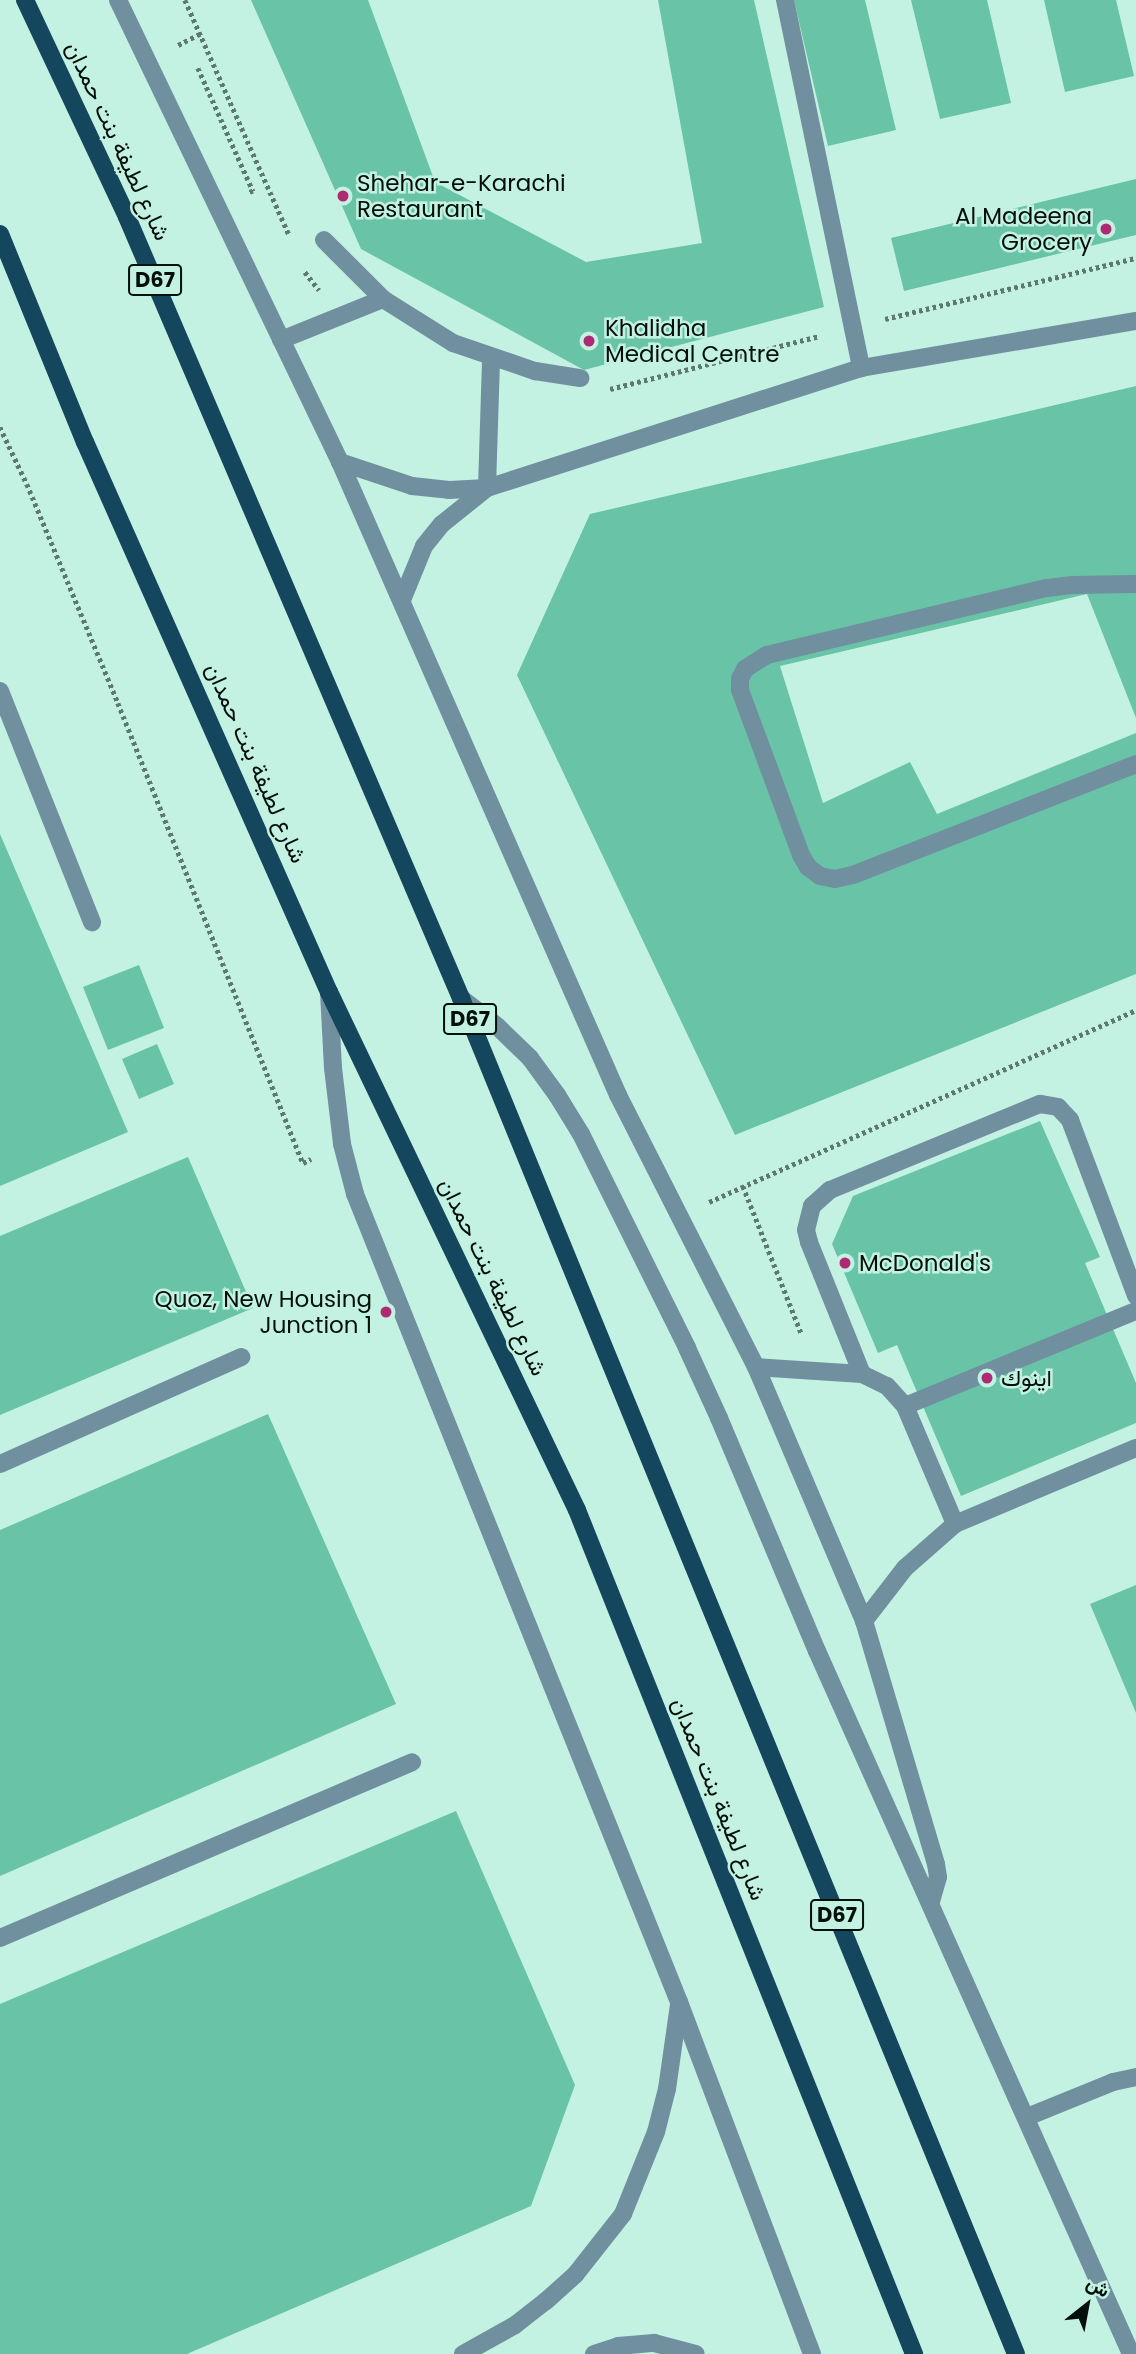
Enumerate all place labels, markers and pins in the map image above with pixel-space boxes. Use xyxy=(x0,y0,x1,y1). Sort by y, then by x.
place label: Shehar-e-Karachi Restaurant xyxy=(357,169,566,223)
marker: Shehar-e-Karachi Restaurant xyxy=(335,188,351,204)
place label: Al Madeena Grocery xyxy=(955,202,1092,256)
marker: Al Madeena Grocery xyxy=(1098,221,1114,237)
place label: Khalidha Medical Centre xyxy=(605,314,780,368)
marker: Khalidha Medical Centre xyxy=(579,331,599,351)
place label: McDonald's xyxy=(859,1249,991,1277)
marker: McDonald's xyxy=(837,1255,853,1271)
place label: Quoz, New Housing Junction 1 xyxy=(155,1285,372,1339)
marker: Quoz, New Housing Junction 1 xyxy=(378,1304,394,1320)
place label: اينوك xyxy=(1001,1364,1052,1392)
marker: اينوك xyxy=(979,1370,995,1386)

